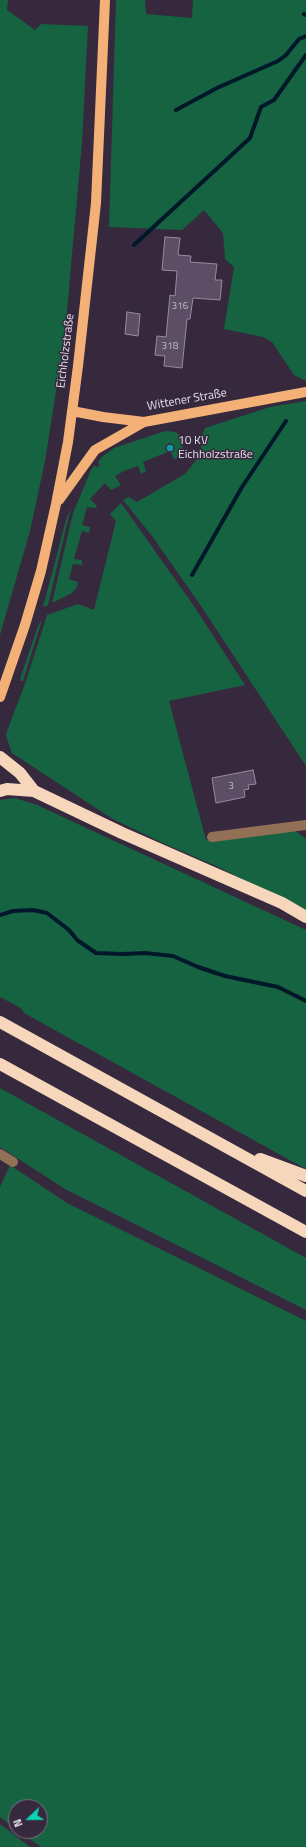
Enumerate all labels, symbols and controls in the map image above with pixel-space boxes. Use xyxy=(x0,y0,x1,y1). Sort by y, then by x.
house number: 316 xyxy=(172,301,188,313)
street label: Eichholzstraße xyxy=(54,313,78,389)
house number: 318 xyxy=(162,341,178,353)
street label: Wittener Straße xyxy=(146,386,228,414)
place label: 10 KV Eichholzstraße xyxy=(178,434,253,462)
marker: 10 KV Eichholzstraße xyxy=(165,443,175,453)
house number: 3 xyxy=(228,781,234,793)
north arrow xyxy=(8,1799,48,1839)
text: N xyxy=(9,1817,27,1830)

